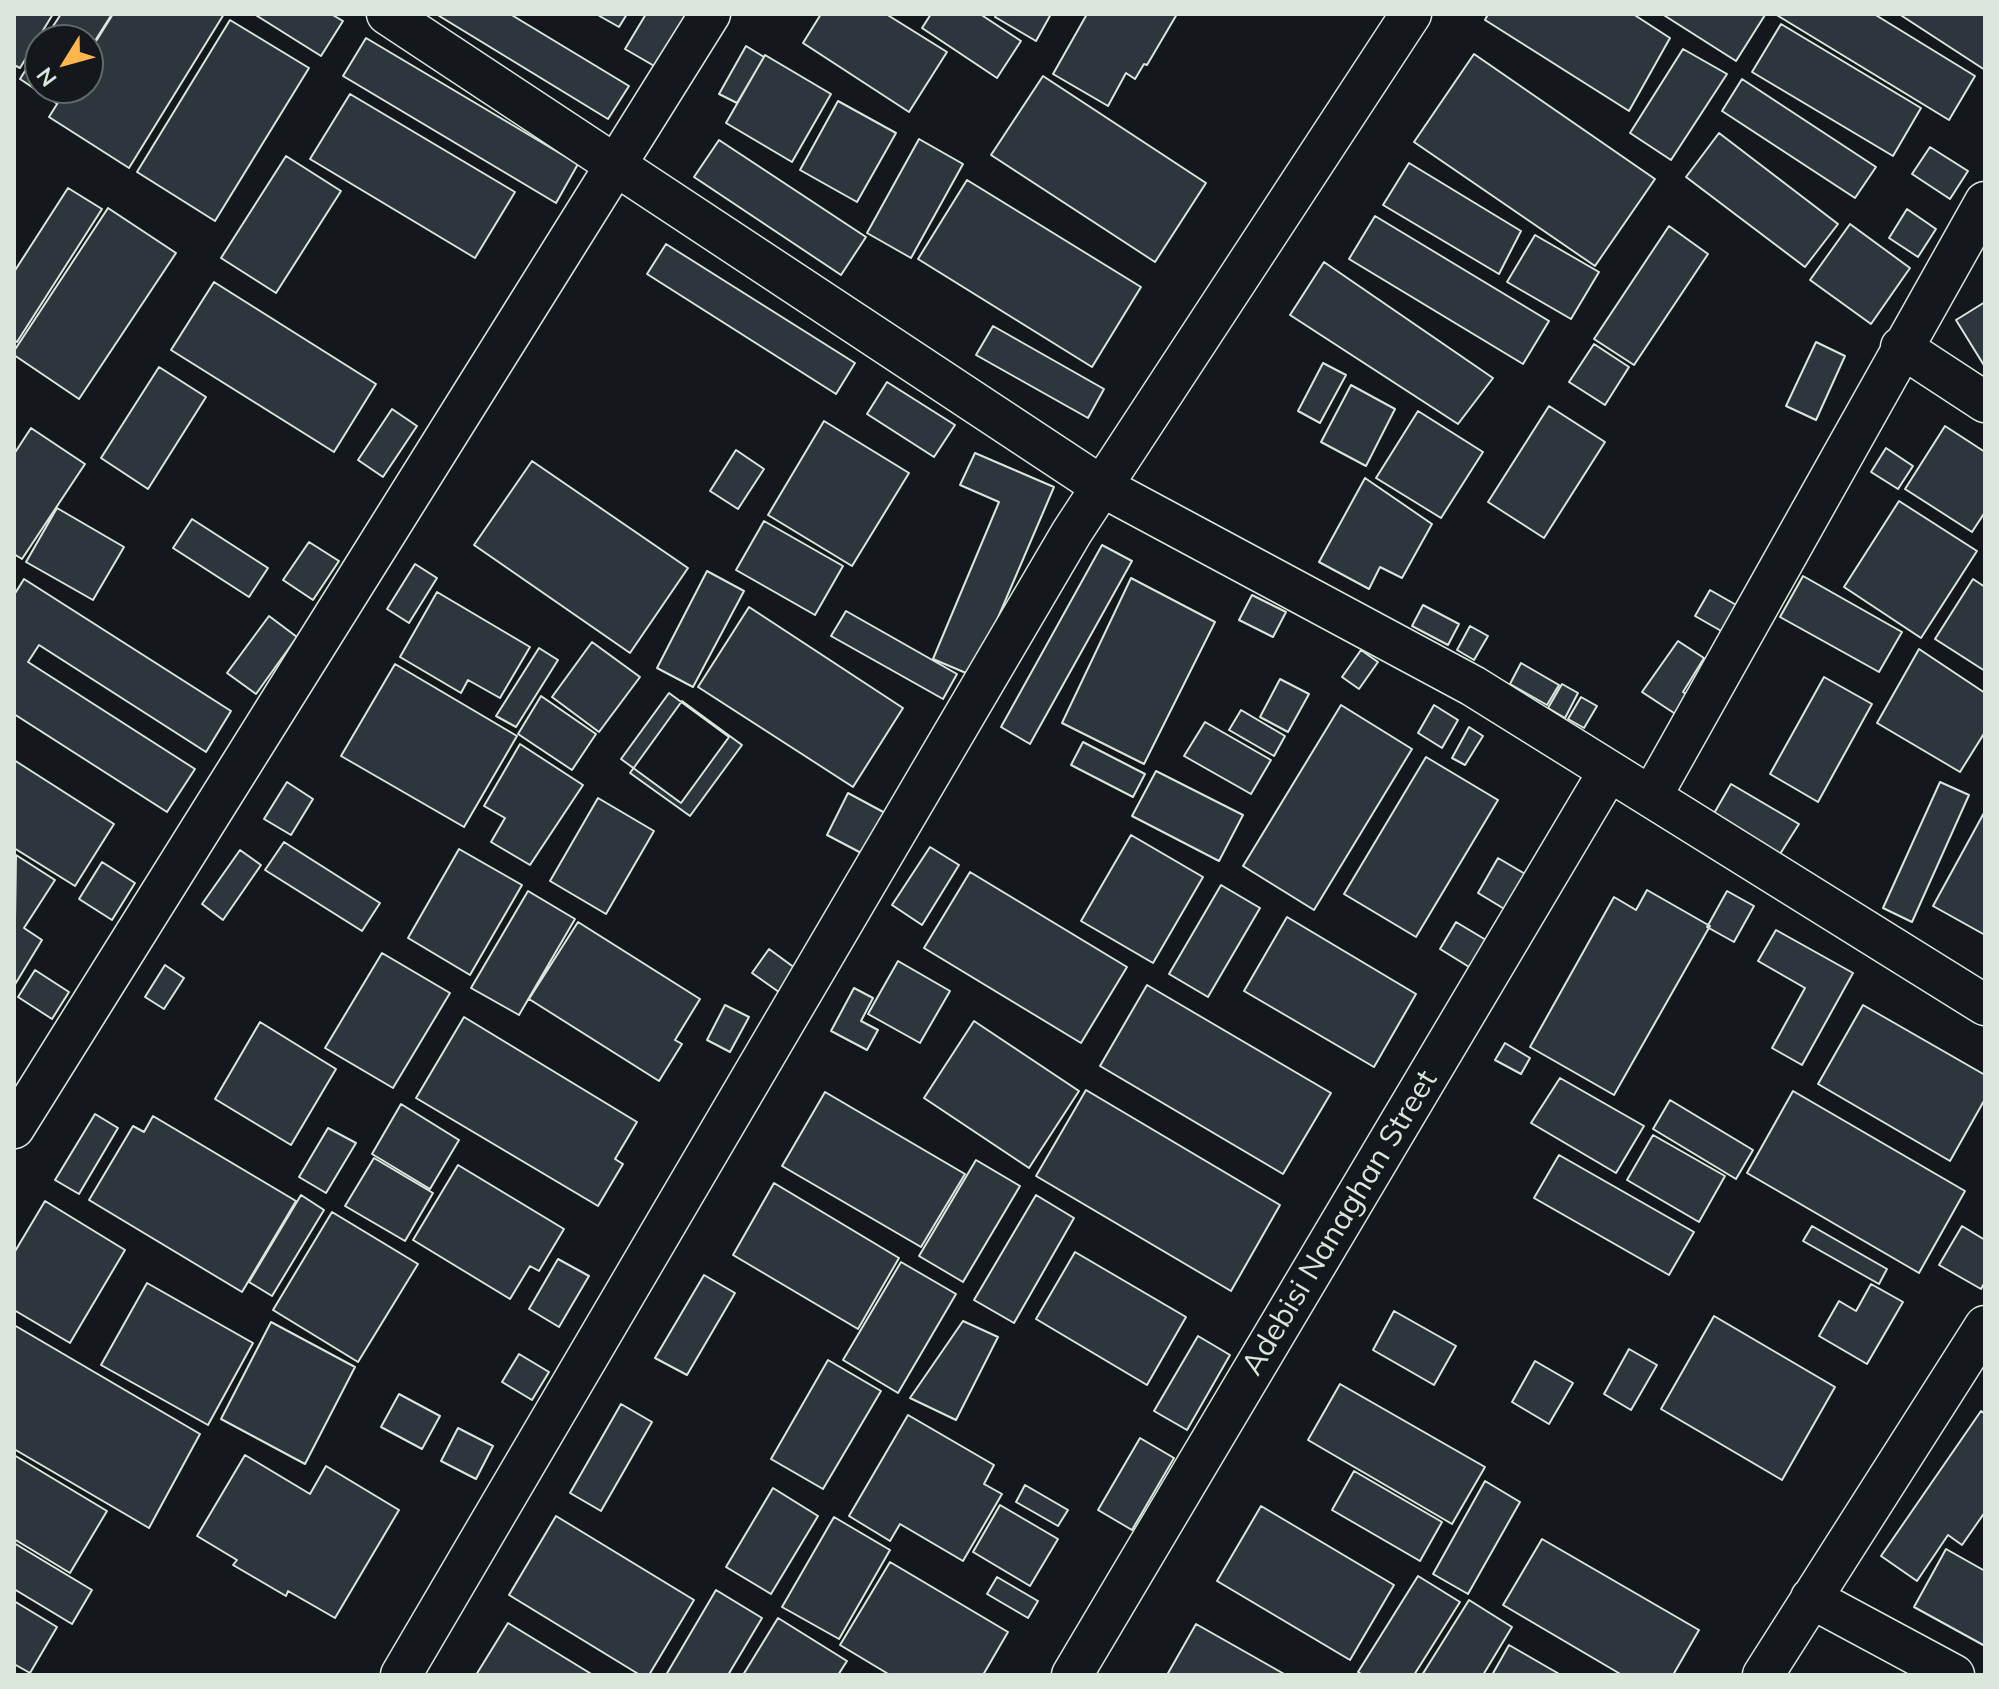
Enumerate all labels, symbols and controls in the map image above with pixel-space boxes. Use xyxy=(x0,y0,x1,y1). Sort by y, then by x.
north arrow xyxy=(24,24,104,104)
text: N xyxy=(30,62,63,92)
street label: Adebisi Nanaghan Street xyxy=(1235,1064,1445,1382)

